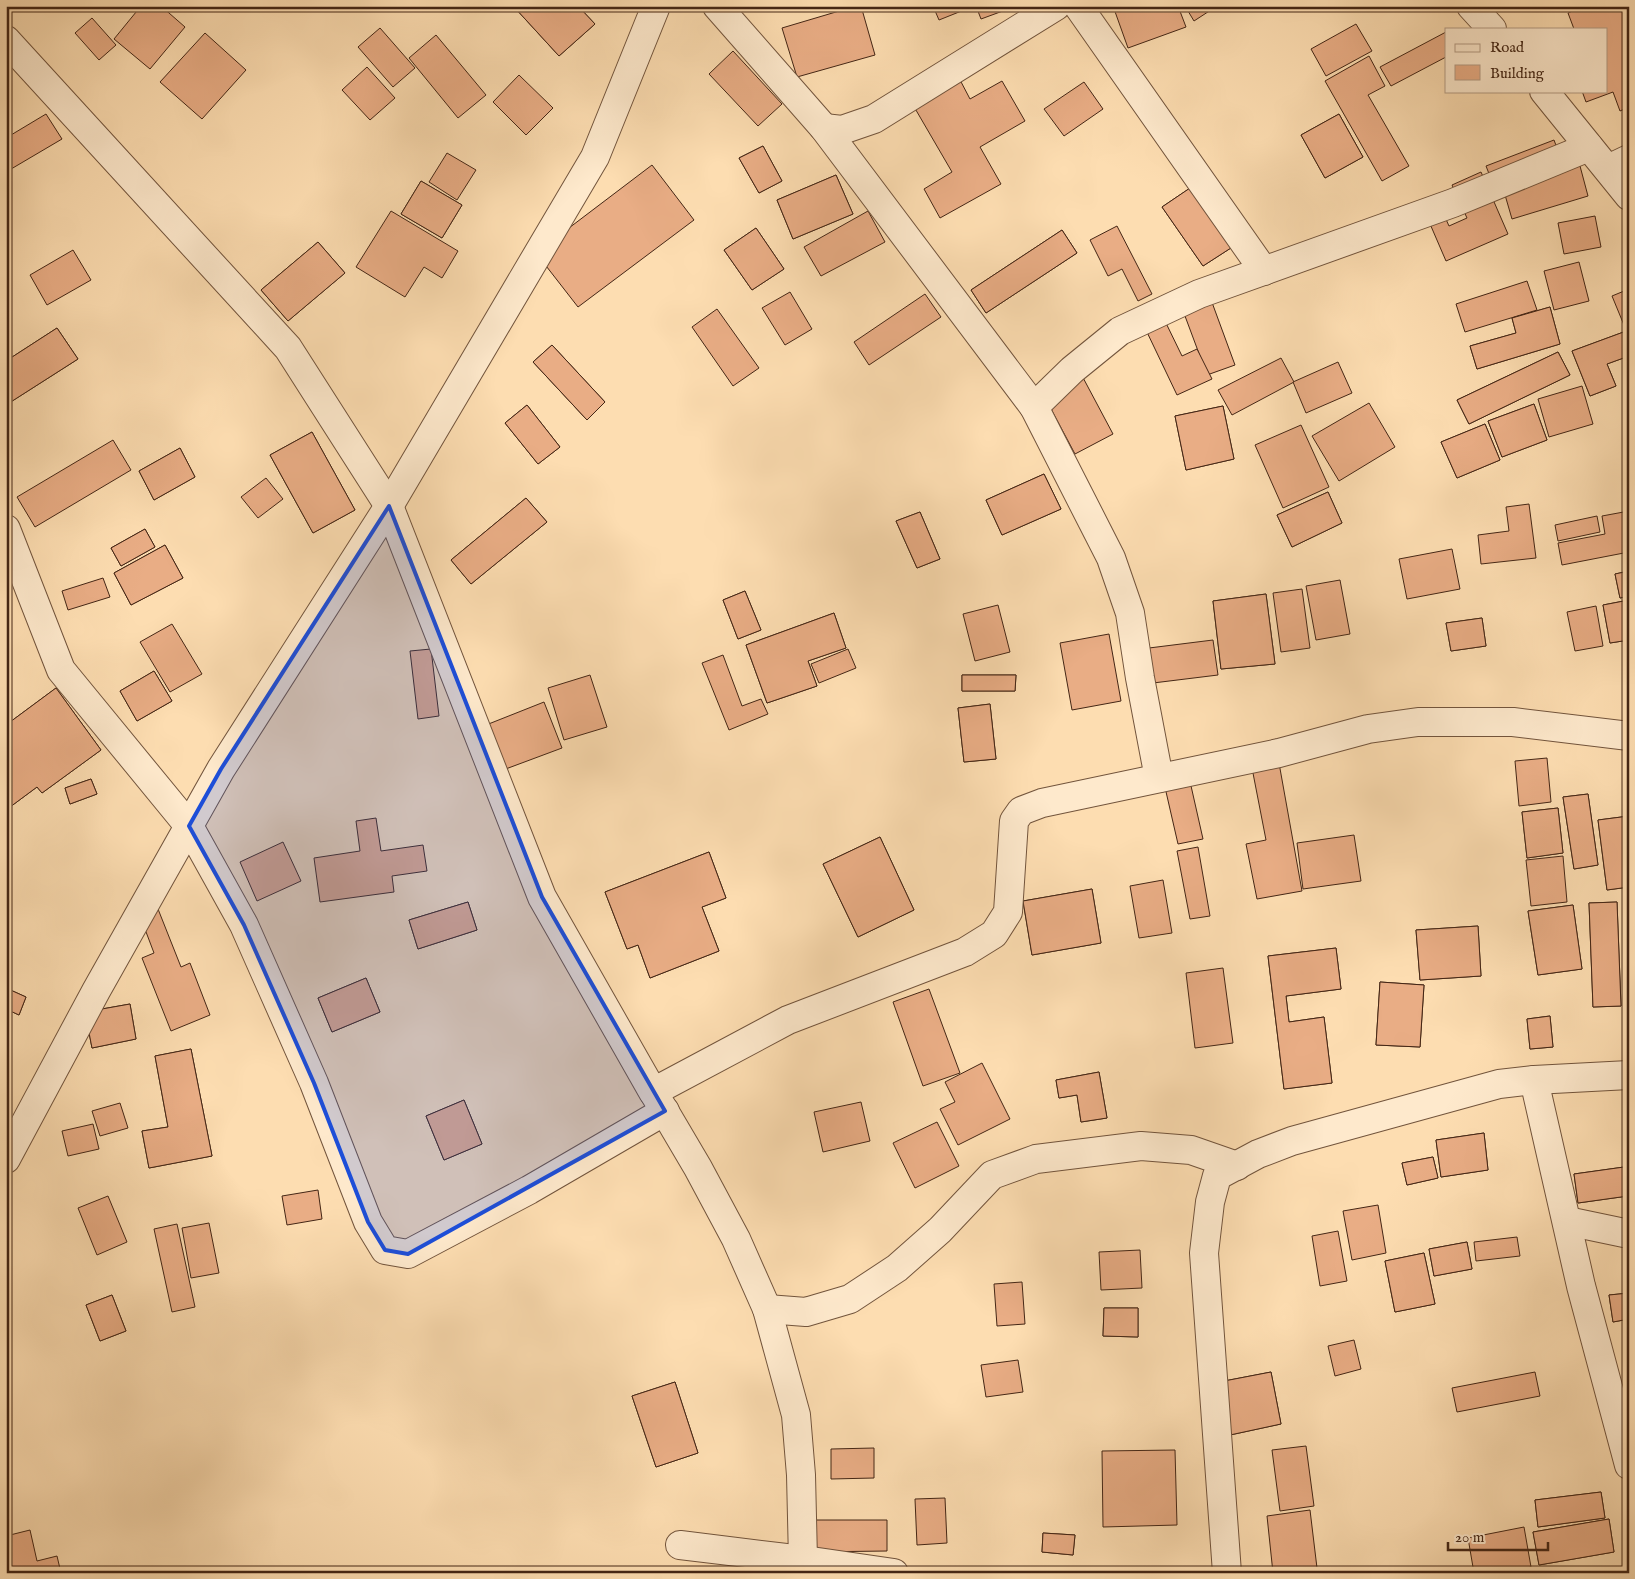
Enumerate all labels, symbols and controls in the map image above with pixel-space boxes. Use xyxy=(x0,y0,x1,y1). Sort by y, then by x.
legend xyxy=(1445,28,1608,92)
text: Road xyxy=(1490,38,1525,57)
text: Building xyxy=(1490,64,1545,83)
scale bar xyxy=(1448,1519,1548,1551)
text: 20 m xyxy=(1455,1528,1485,1547)

